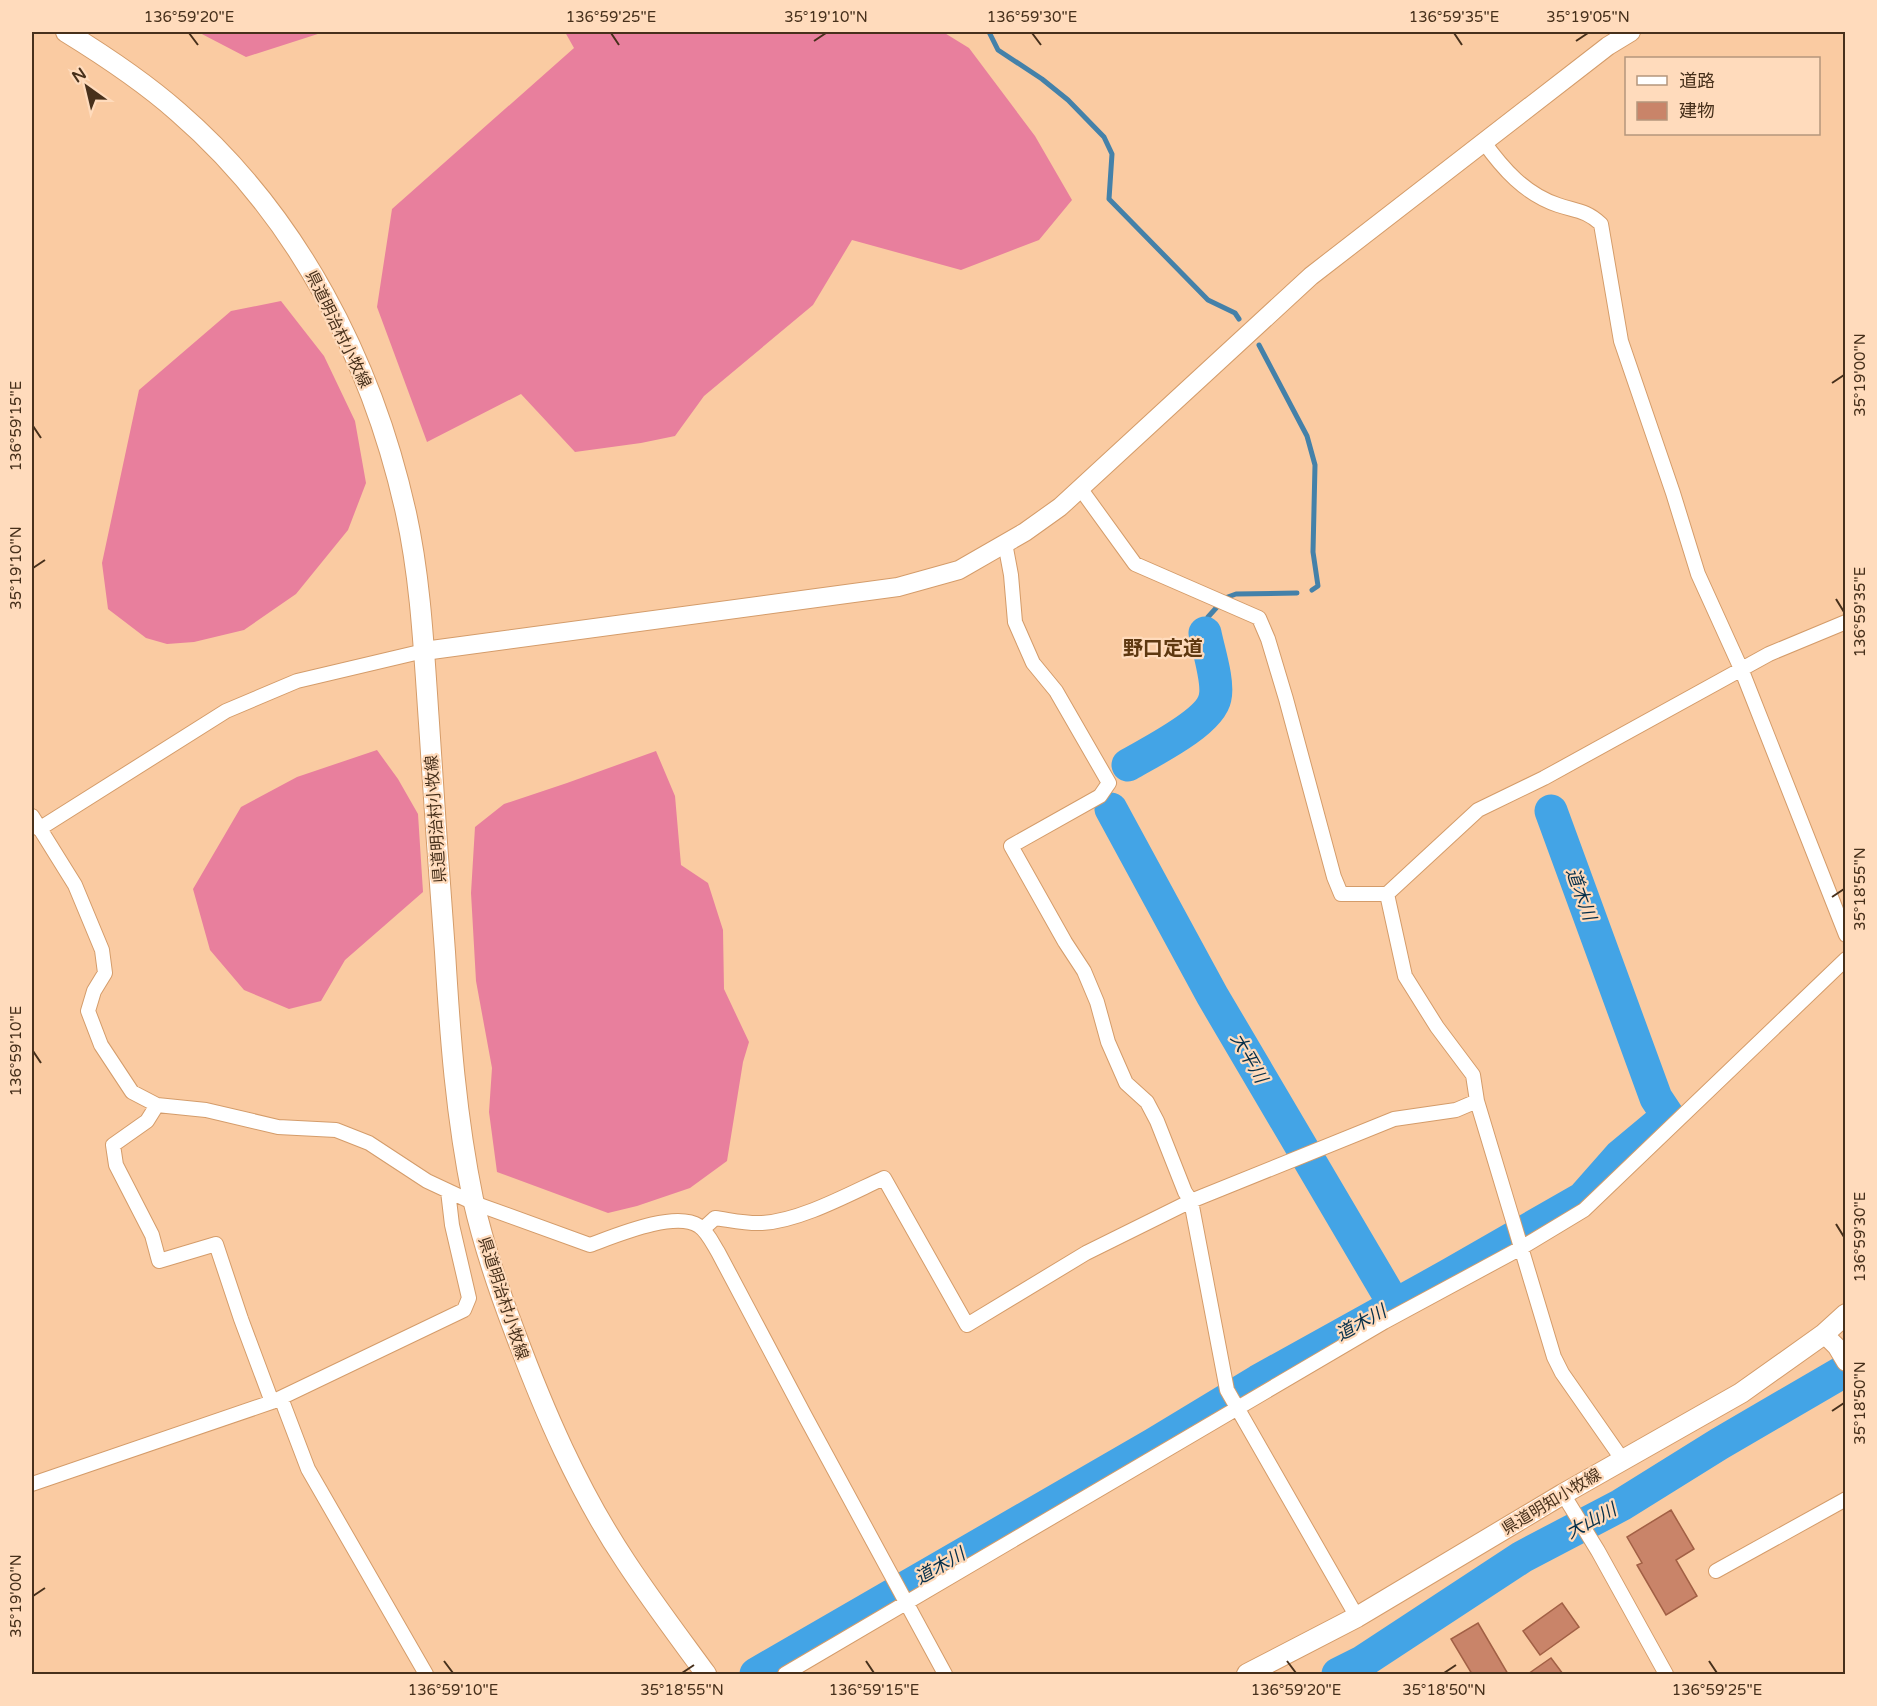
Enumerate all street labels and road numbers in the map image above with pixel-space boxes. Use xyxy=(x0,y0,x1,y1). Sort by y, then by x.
street label: 県道明治村小牧線 xyxy=(301,268,375,391)
street label: 県道明治村小牧線 xyxy=(422,754,450,883)
street label: 県道明治村小牧線 xyxy=(474,1234,532,1362)
street label: 県道明知小牧線 xyxy=(1498,1464,1605,1539)

